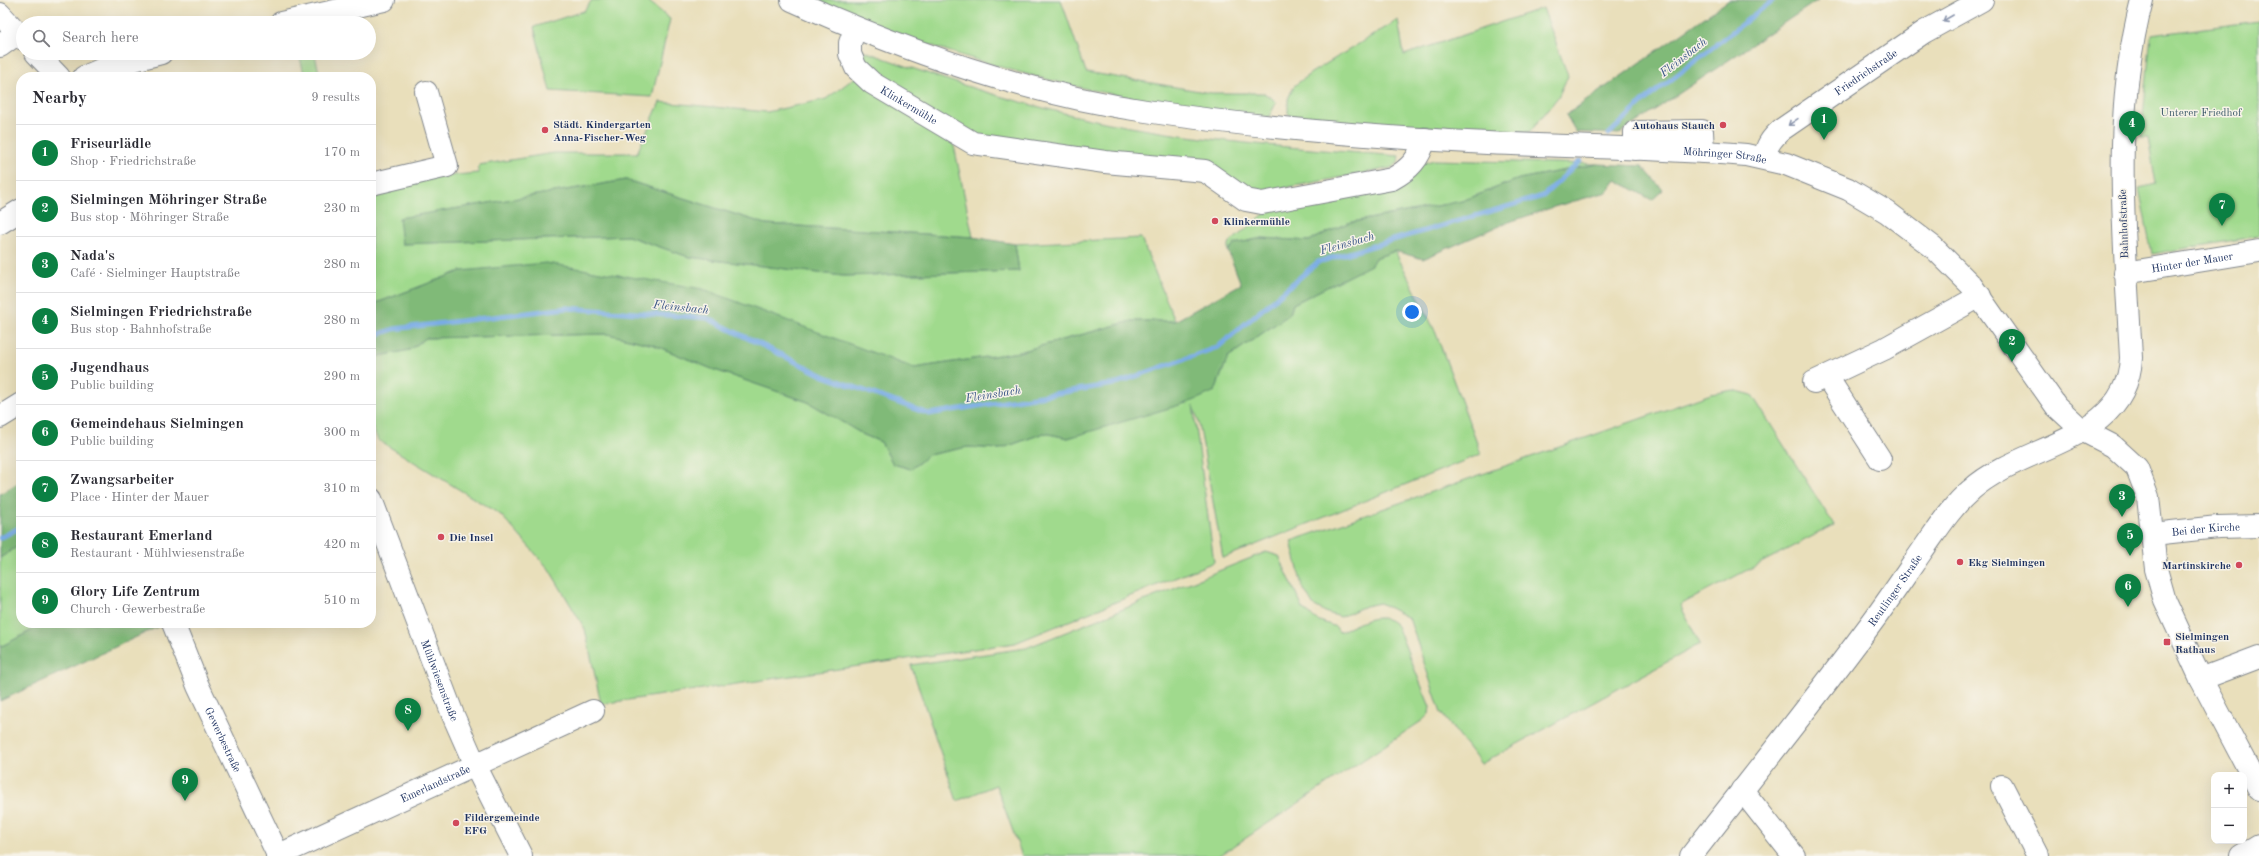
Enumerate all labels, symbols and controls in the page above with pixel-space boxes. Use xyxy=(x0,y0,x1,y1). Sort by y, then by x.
one-way arrow xyxy=(1942,15,1954,23)
search box xyxy=(16,16,376,60)
icon: search xyxy=(30,27,52,49)
text: Search here xyxy=(62,31,139,46)
water label: Fleinsbach xyxy=(1657,36,1709,80)
street label: Friedrichstraße xyxy=(1833,48,1900,99)
street label: Klinkermühle xyxy=(878,85,939,127)
text: Nearby xyxy=(32,90,87,107)
text: 9 results xyxy=(311,91,360,104)
pin: 1 xyxy=(1811,107,1837,140)
park label: Unterer Friedhof xyxy=(2160,108,2242,119)
pin: 4 xyxy=(2119,111,2145,144)
one-way arrow xyxy=(1788,118,1799,126)
place label: Städt. Kindergarten Anna-Fischer-Weg xyxy=(553,120,651,144)
marker: Autohaus Stauch xyxy=(1718,120,1728,130)
place label: Autohaus Stauch xyxy=(1632,121,1715,132)
marker: Städt. Kindergarten Anna-Fischer-Weg xyxy=(540,125,550,135)
text: Friseurlädle xyxy=(70,137,151,152)
text: 1 xyxy=(41,146,49,159)
text: 170 m xyxy=(323,146,360,159)
street label: Möhringer Straße xyxy=(1683,147,1767,166)
text: Shop · Friedrichstraße xyxy=(70,155,196,168)
street label: Bahnhofstraße xyxy=(2118,189,2131,259)
text: Sielmingen Möhringer Straße xyxy=(70,193,267,208)
pin: 7 xyxy=(2209,193,2235,226)
text: 2 xyxy=(41,202,49,215)
text: 230 m xyxy=(323,202,360,215)
text: Bus stop · Möhringer Straße xyxy=(70,211,229,224)
marker: Klinkermühle xyxy=(1210,216,1220,226)
place label: Klinkermühle xyxy=(1223,217,1290,228)
water label: Fleinsbach xyxy=(1318,230,1376,258)
text: Nada's xyxy=(70,249,115,264)
street label: Hinter der Mauer xyxy=(2151,251,2235,276)
text: 3 xyxy=(41,258,49,271)
text: 280 m xyxy=(323,258,360,271)
text: Café · Sielminger Hauptstraße xyxy=(70,267,240,280)
water label: Fleinsbach xyxy=(651,299,709,317)
your location xyxy=(1402,302,1422,322)
text: Sielmingen Friedrichstraße xyxy=(70,305,252,320)
text: 4 xyxy=(41,314,49,327)
text: 280 m xyxy=(323,314,360,327)
text: Bus stop · Bahnhofstraße xyxy=(70,323,212,336)
pin: 2 xyxy=(1999,329,2025,362)
text: Jugendhaus xyxy=(70,361,149,376)
text: 5 xyxy=(41,370,49,383)
text: 290 m xyxy=(323,370,360,383)
text: Public building xyxy=(70,379,154,392)
water label: Fleinsbach xyxy=(964,385,1022,405)
text: Gemeindehaus Sielmingen xyxy=(70,417,244,432)
text: 6 xyxy=(41,426,49,439)
text: 300 m xyxy=(323,426,360,439)
text: Public building xyxy=(70,435,154,448)
text: Zwangsarbeiter xyxy=(70,473,174,488)
text: 7 xyxy=(41,482,49,495)
text: 310 m xyxy=(323,482,360,495)
pin: 3 xyxy=(2109,484,2135,517)
text: Place · Hinter der Mauer xyxy=(70,491,209,504)
street label: Bei der Kirche xyxy=(2171,522,2240,539)
pin: 5 xyxy=(2117,523,2143,556)
text: Restaurant Emerland xyxy=(70,529,213,544)
marker: Die Insel xyxy=(436,532,446,542)
place label: Die Insel xyxy=(449,533,494,544)
text: 8 xyxy=(41,538,49,551)
text: 420 m xyxy=(323,538,360,551)
text: Restaurant · Mühlwiesenstraße xyxy=(70,547,245,560)
street label: Reutlinger Straße xyxy=(1867,553,1925,629)
marker: Ekg Sielmingen xyxy=(1955,557,1965,567)
place label: Ekg Sielmingen xyxy=(1968,558,2045,569)
marker: Martinskirche xyxy=(2234,560,2244,570)
place label: Martinskirche xyxy=(2162,561,2231,572)
pin: 6 xyxy=(2115,574,2141,607)
text: Glory Life Zentrum xyxy=(70,585,200,600)
text: 9 xyxy=(41,594,49,607)
text: 510 m xyxy=(323,594,360,607)
text: Church · Gewerbestraße xyxy=(70,603,205,616)
place label: Sielmingen Rathaus xyxy=(2175,632,2229,656)
marker: Sielmingen Rathaus xyxy=(2162,637,2172,647)
street label: Mühlwiesenstraße xyxy=(418,639,459,723)
pin: 8 xyxy=(395,698,421,731)
street label: Gewerbestraße xyxy=(202,706,242,774)
street label: Emerlandstraße xyxy=(399,764,472,806)
pin: 9 xyxy=(172,768,198,801)
map controls xyxy=(2211,772,2247,844)
button: + xyxy=(2211,772,2247,808)
button: − xyxy=(2211,808,2247,844)
place label: Fildergemeinde EFG xyxy=(464,813,540,837)
marker: Fildergemeinde EFG xyxy=(451,818,461,828)

